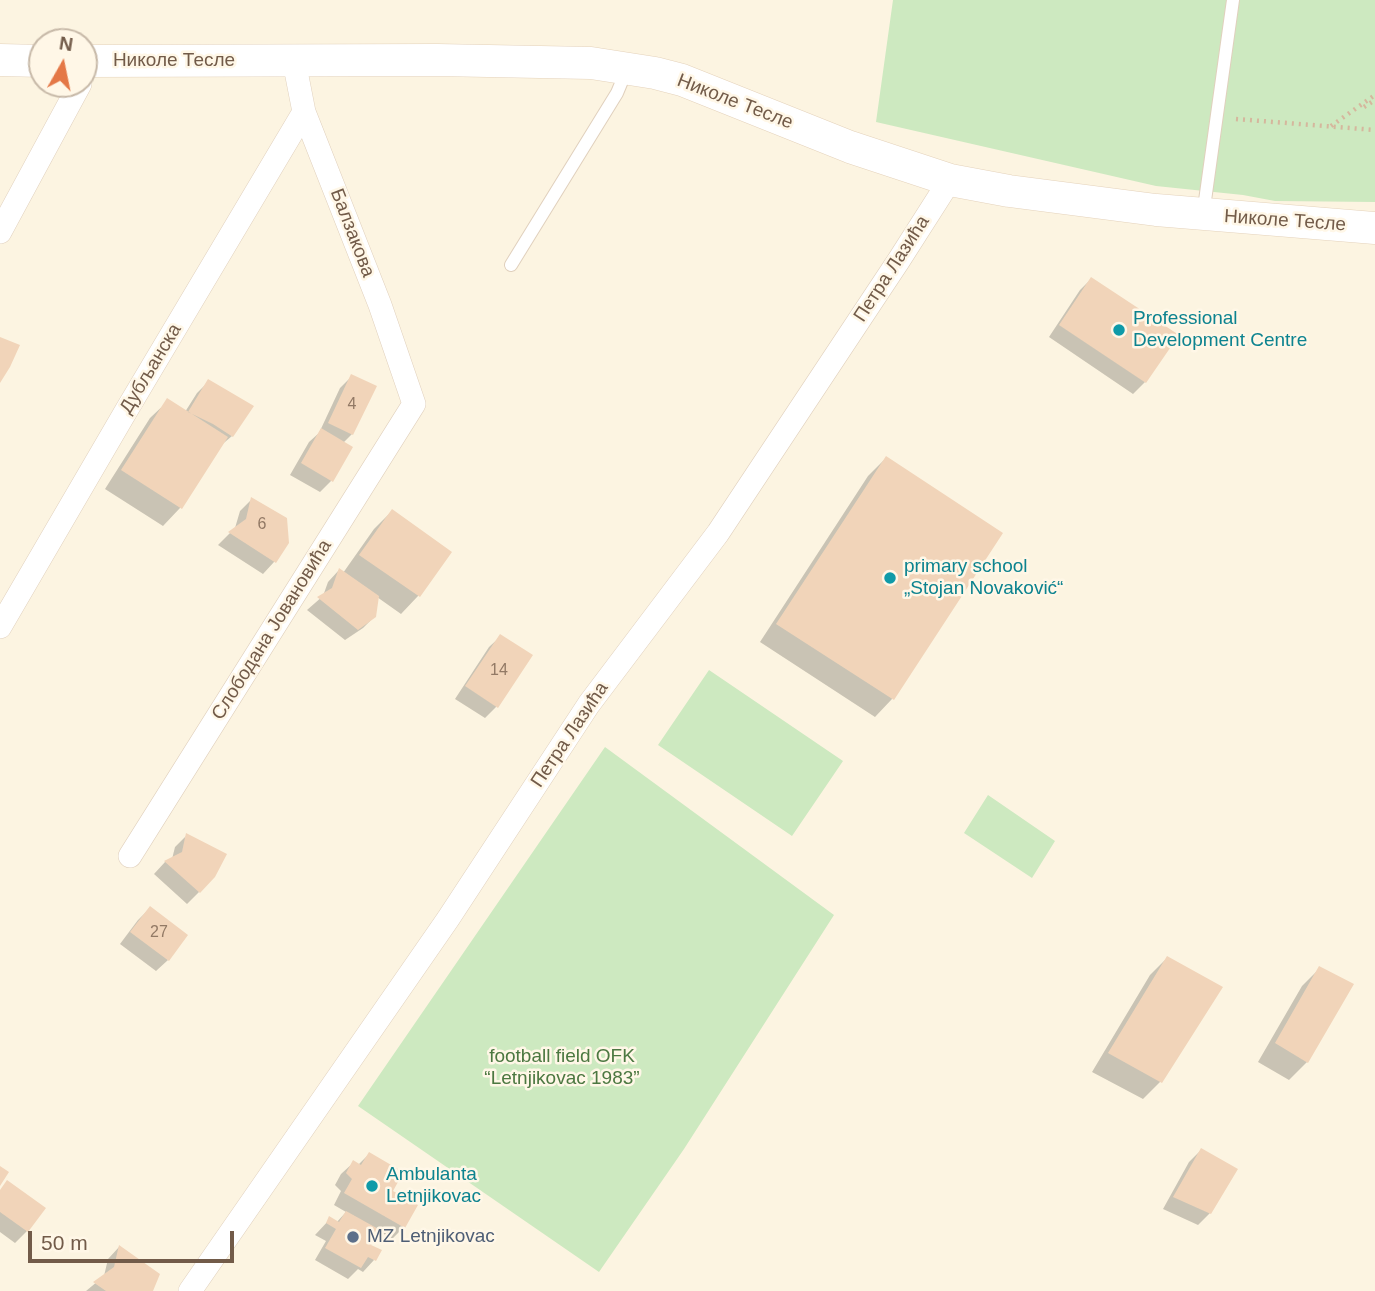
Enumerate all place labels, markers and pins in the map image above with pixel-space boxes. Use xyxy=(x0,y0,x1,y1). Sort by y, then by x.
place label: Professional Development Centre xyxy=(1133,308,1307,352)
marker: Professional Development Centre xyxy=(1111,322,1127,338)
place label: primary school „Stojan Novaković“ xyxy=(904,556,1063,600)
marker: primary school „Stojan Novaković“ xyxy=(882,570,898,586)
place label: Ambulanta Letnjikovac xyxy=(386,1164,481,1208)
marker: Ambulanta Letnjikovac xyxy=(364,1178,380,1194)
place label: MZ Letnjikovac xyxy=(367,1226,495,1248)
marker: MZ Letnjikovac xyxy=(345,1229,361,1245)

